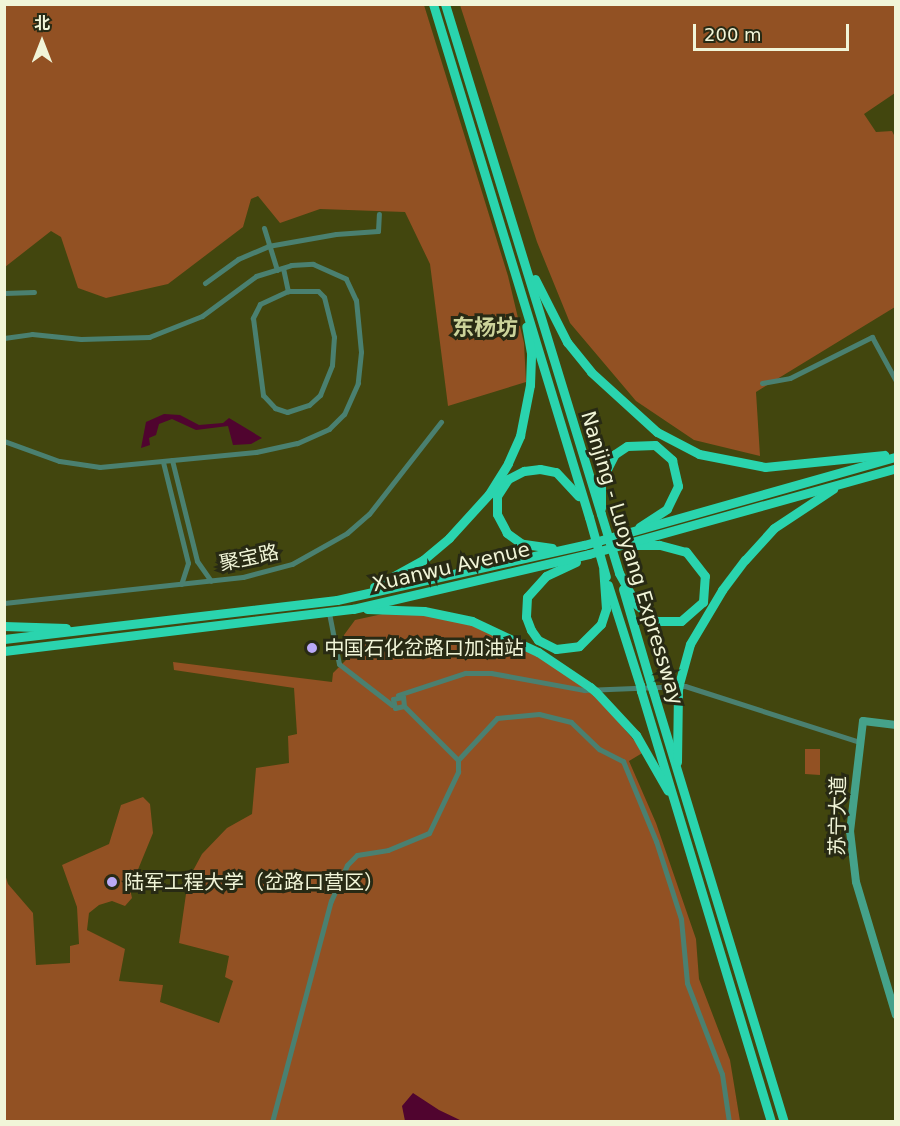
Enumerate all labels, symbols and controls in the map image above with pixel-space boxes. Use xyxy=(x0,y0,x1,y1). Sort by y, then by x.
north arrow xyxy=(12,12,72,72)
scale bar xyxy=(696,12,852,50)
text: 北 xyxy=(34,14,50,33)
text: 200 m xyxy=(704,24,762,45)
district label: 东杨坊 xyxy=(452,315,518,341)
street label: Nanjing - Luoyang Expressway xyxy=(576,408,688,708)
street label: Xuanwu Avenue xyxy=(370,537,532,597)
street label: 聚宝路 xyxy=(217,540,281,576)
place label: 中国石化岔路口加油站 xyxy=(324,636,524,660)
marker: 中国石化岔路口加油站 xyxy=(305,641,319,655)
street label: 苏宁大道 xyxy=(825,776,851,856)
place label: 陆军工程大学（岔路口营区） xyxy=(124,870,384,894)
marker: 陆军工程大学（岔路口营区） xyxy=(105,875,119,889)

